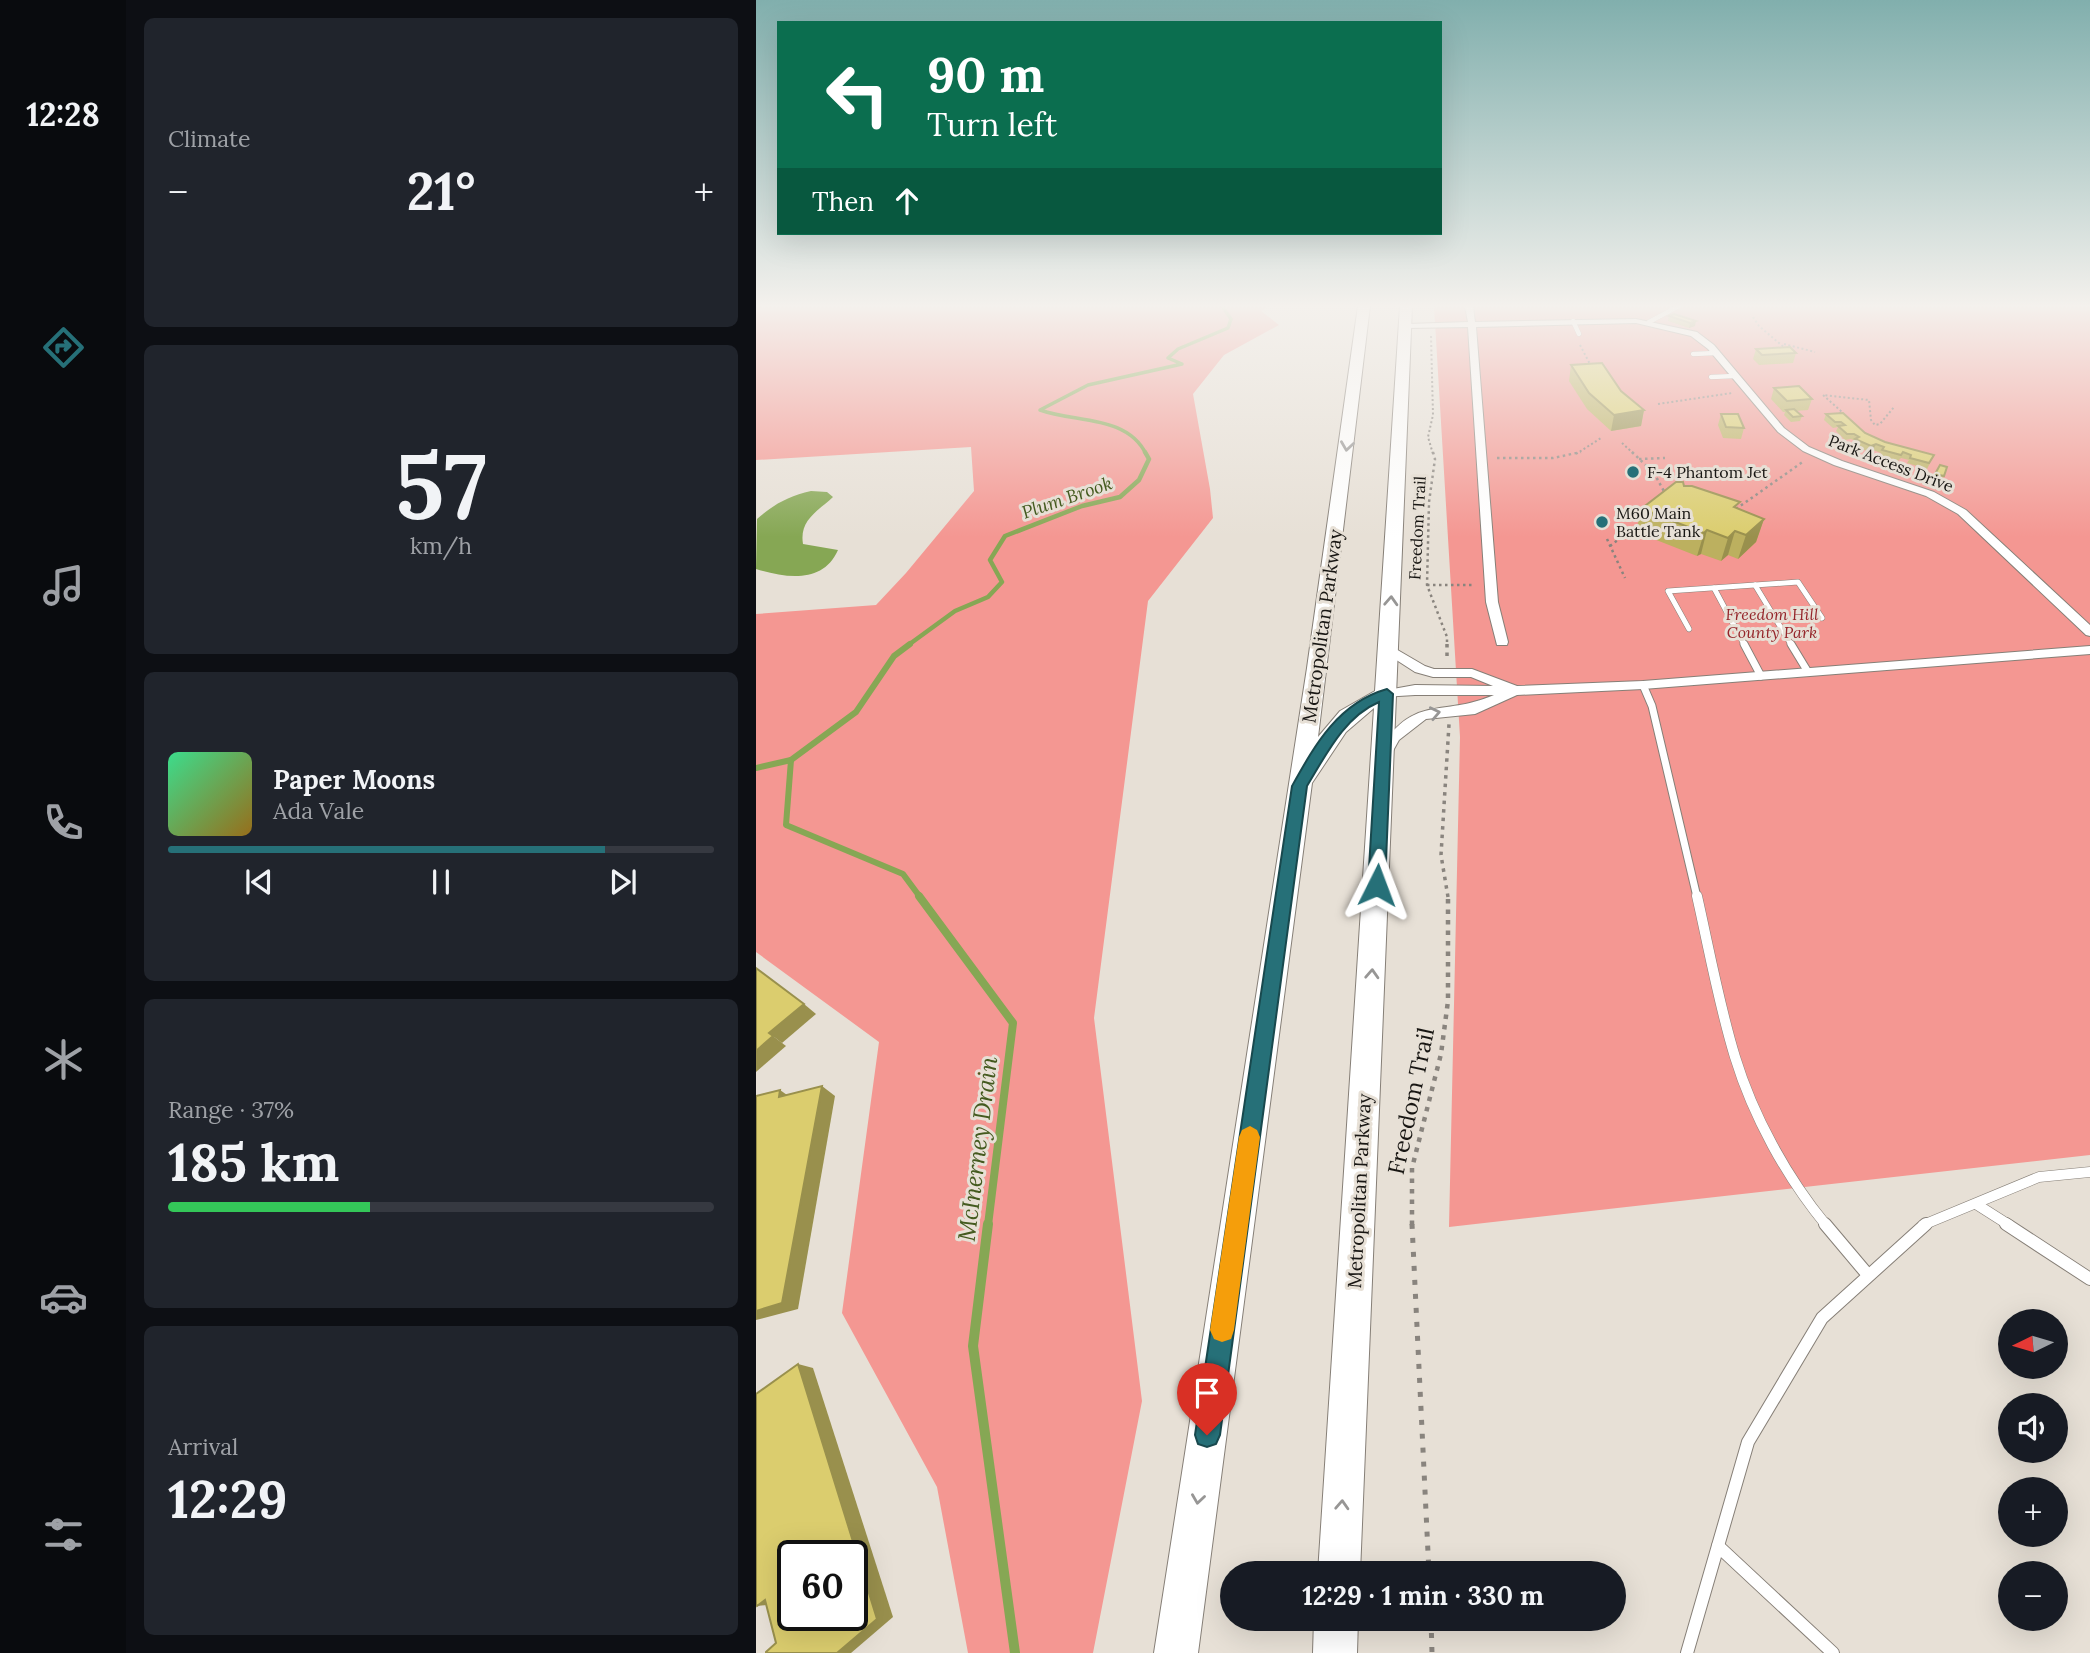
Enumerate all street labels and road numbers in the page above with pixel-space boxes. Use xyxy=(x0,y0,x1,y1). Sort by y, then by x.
street label: Park Access Drive xyxy=(1826,430,1957,496)
street label: Freedom Trail xyxy=(1404,476,1430,580)
street label: Metropolitan Parkway xyxy=(1297,528,1347,724)
street label: Freedom Trail xyxy=(1381,1025,1440,1177)
street label: Metropolitan Parkway xyxy=(1342,1093,1376,1289)

